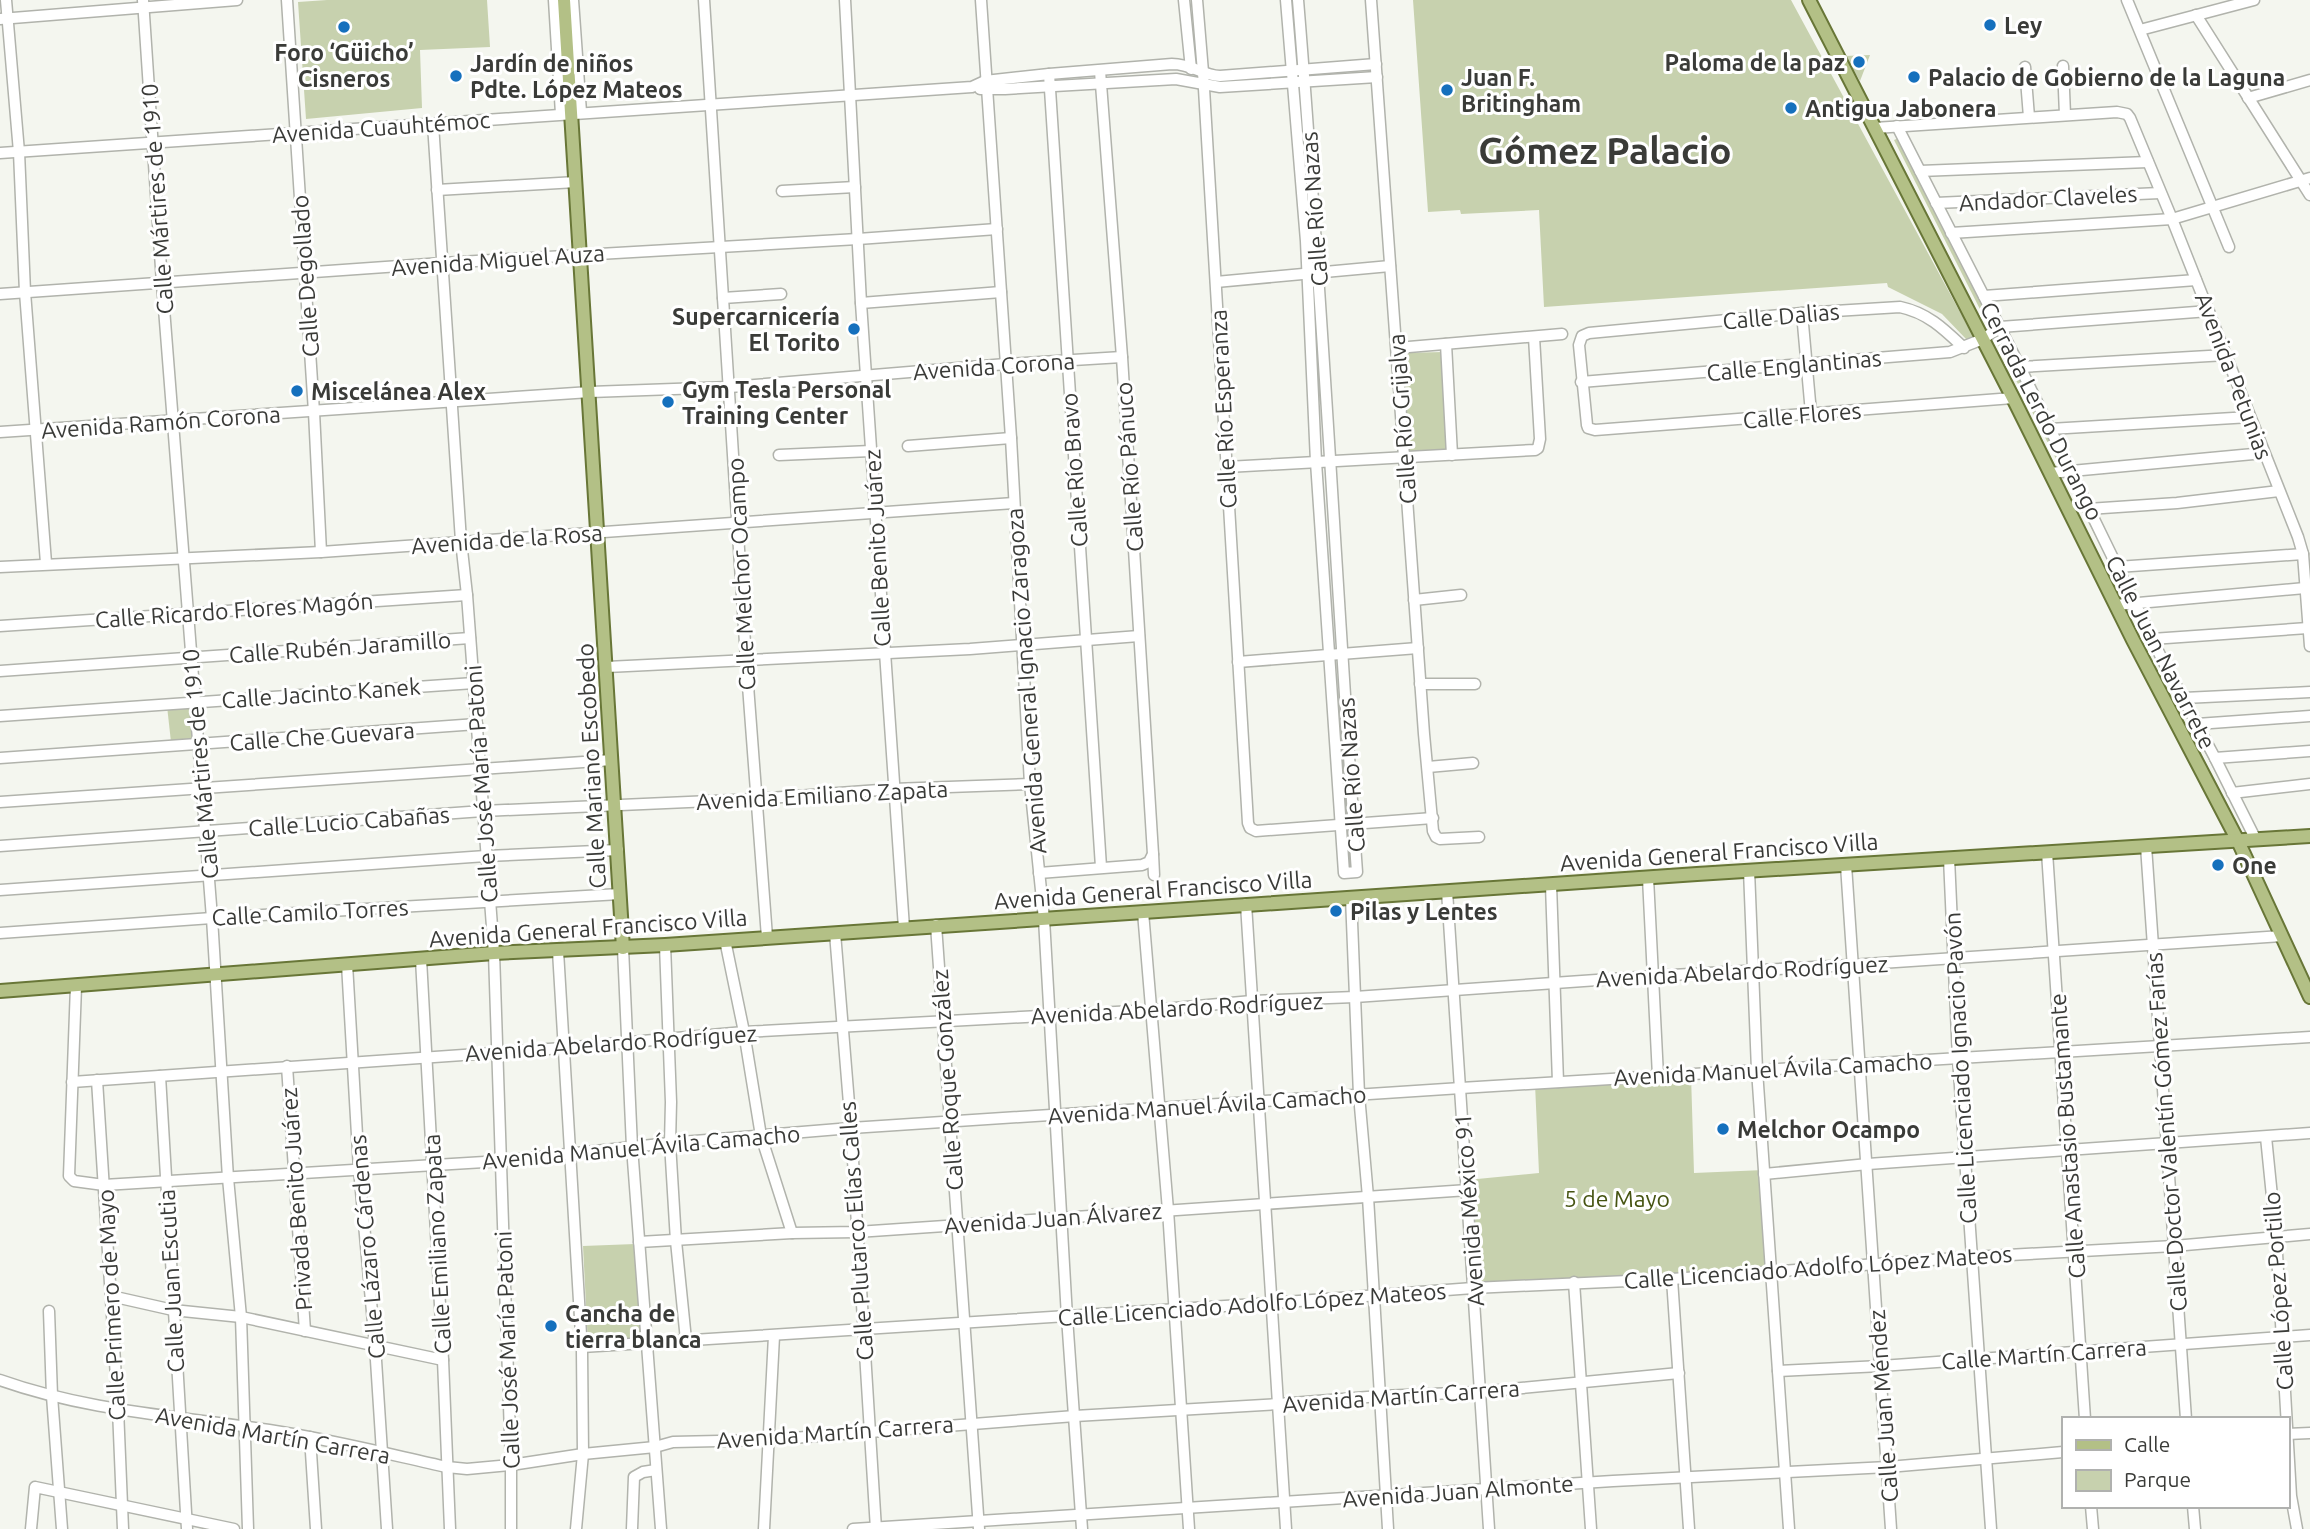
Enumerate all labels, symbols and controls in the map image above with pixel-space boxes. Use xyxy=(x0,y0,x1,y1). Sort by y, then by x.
place label: Ley xyxy=(2004,13,2042,38)
marker: Ley xyxy=(1982,17,1998,33)
marker: Foro ‘Güicho’ Cisneros xyxy=(336,19,352,35)
place label: Foro ‘Güicho’ Cisneros xyxy=(274,40,414,91)
place label: Paloma de la paz xyxy=(1665,50,1845,75)
place label: Jardín de niños Pdte. López Mateos xyxy=(470,51,683,102)
marker: Paloma de la paz xyxy=(1851,54,1867,70)
place label: Juan F. Britingham xyxy=(1461,65,1581,116)
place label: Palacio de Gobierno de la Laguna xyxy=(1928,65,2285,90)
marker: Jardín de niños Pdte. López Mateos xyxy=(448,68,464,84)
marker: Palacio de Gobierno de la Laguna xyxy=(1906,69,1922,85)
marker: Juan F. Britingham xyxy=(1439,82,1455,98)
street label: Calle Mártires de 1910 xyxy=(136,83,178,315)
place label: Antigua Jabonera xyxy=(1805,96,1996,121)
marker: Antigua Jabonera xyxy=(1783,100,1799,116)
street label: Avenida Cuauhtémoc xyxy=(271,107,491,147)
district label: Gómez Palacio xyxy=(1478,130,1732,171)
street label: Calle Río Nazas xyxy=(1296,131,1332,287)
street label: Andador Claveles xyxy=(1958,181,2138,215)
street label: Calle Degollado xyxy=(287,194,323,358)
street label: Avenida Miguel Auza xyxy=(390,240,606,280)
street label: Avenida Petunias xyxy=(2191,289,2277,463)
street label: Calle Dalias xyxy=(1721,298,1841,334)
street label: Cerrada Lerdo Durango xyxy=(1976,298,2108,524)
place label: Supercarnicería El Torito xyxy=(672,304,840,355)
street label: Calle Río Esperanza xyxy=(1205,309,1241,509)
marker: Supercarnicería El Torito xyxy=(846,321,862,337)
street label: Calle Río Grijalva xyxy=(1384,333,1420,505)
street label: Calle Englantinas xyxy=(1705,345,1883,385)
street label: Avenida Corona xyxy=(912,348,1076,384)
place label: Gym Tesla Personal Training Center xyxy=(682,377,891,428)
place label: Miscelánea Alex xyxy=(311,379,487,404)
street label: Calle Río Pánuco xyxy=(1111,381,1147,553)
marker: Miscelánea Alex xyxy=(289,383,305,399)
street label: Calle Río Bravo xyxy=(1056,392,1092,548)
marker: Gym Tesla Personal Training Center xyxy=(660,394,676,410)
street label: Calle Flores xyxy=(1742,397,1862,433)
street label: Avenida Ramón Corona xyxy=(40,401,282,443)
street label: Calle Benito Juárez xyxy=(859,449,895,647)
street label: Calle Melchor Ocampo xyxy=(722,457,760,691)
street label: Avenida General Ignacio Zaragoza xyxy=(1001,507,1051,855)
street label: Avenida de la Rosa xyxy=(410,520,604,558)
street label: Calle Juan Navarrete xyxy=(2101,551,2221,753)
street label: Calle Ricardo Flores Magón xyxy=(94,588,374,632)
street label: Calle Rubén Jaramillo xyxy=(228,627,452,667)
street label: Calle Mariano Escobedo xyxy=(572,643,610,889)
street label: Calle Mártires de 1910 xyxy=(177,648,223,880)
street label: Calle José María Patoni xyxy=(460,664,502,904)
street label: Calle Jacinto Kanek xyxy=(221,674,422,712)
street label: Calle Río Nazas xyxy=(1333,697,1369,853)
street label: Calle Che Guevara xyxy=(228,717,416,755)
street label: Avenida Emiliano Zapata xyxy=(695,776,949,814)
street label: Calle Lucio Cabañas xyxy=(247,801,451,841)
street label: Avenida General Francisco Villa xyxy=(1559,828,1879,876)
place label: One xyxy=(2232,853,2277,878)
marker: One xyxy=(2210,857,2226,873)
street label: Avenida General Francisco Villa xyxy=(993,866,1313,914)
street label: Calle Camilo Torres xyxy=(211,894,409,930)
place label: Pilas y Lentes xyxy=(1350,899,1498,924)
marker: Pilas y Lentes xyxy=(1328,903,1344,919)
street label: Avenida General Francisco Villa xyxy=(428,904,748,952)
street label: Calle Licenciado Ignacio Pavón xyxy=(1939,911,1981,1225)
street label: Avenida Abelardo Rodríguez xyxy=(1595,951,1889,991)
street label: Calle Doctor Valentín Gómez Farías xyxy=(2141,952,2191,1312)
street label: Calle Roque González xyxy=(927,969,967,1191)
street label: Avenida Abelardo Rodríguez xyxy=(1030,988,1324,1028)
street label: Calle Anastasio Bustamante xyxy=(2045,992,2089,1280)
street label: Avenida Abelardo Rodríguez xyxy=(464,1020,758,1066)
street label: Avenida Manuel Ávila Camacho xyxy=(1613,1047,1933,1090)
street label: Avenida Manuel Ávila Camacho xyxy=(1047,1080,1367,1129)
street label: Privada Benito Juárez xyxy=(276,1087,316,1311)
street label: Calle Plutarco Elías Calles xyxy=(834,1100,878,1362)
street label: Avenida México 91 xyxy=(1450,1113,1488,1307)
place label: Melchor Ocampo xyxy=(1737,1117,1920,1142)
street label: Avenida Manuel Ávila Camacho xyxy=(481,1120,801,1173)
marker: Melchor Ocampo xyxy=(1715,1121,1731,1137)
street label: Calle Emiliano Zapata xyxy=(419,1133,455,1355)
street label: Calle Lázaro Cárdenas xyxy=(345,1134,389,1360)
park label: 5 de Mayo xyxy=(1564,1186,1670,1211)
street label: Calle Primero de Mayo xyxy=(92,1189,130,1421)
street label: Calle Juan Escutia xyxy=(154,1189,188,1373)
street label: Calle López Portillo xyxy=(2259,1191,2297,1391)
street label: Avenida Juan Álvarez xyxy=(943,1197,1163,1238)
street label: Calle José María Patoni xyxy=(490,1230,524,1470)
street label: Calle Licenciado Adolfo López Mateos xyxy=(1623,1241,2013,1293)
street label: Calle Licenciado Adolfo López Mateos xyxy=(1057,1278,1447,1330)
place label: Cancha de tierra blanca xyxy=(565,1301,702,1352)
street label: Calle Juan Méndez xyxy=(1864,1309,1902,1503)
marker: Cancha de tierra blanca xyxy=(543,1318,559,1334)
street label: Calle Martín Carrera xyxy=(1940,1334,2148,1374)
street label: Avenida Martín Carrera xyxy=(1281,1375,1521,1417)
street label: Avenida Martín Carrera xyxy=(154,1402,392,1468)
street label: Avenida Martín Carrera xyxy=(715,1411,955,1453)
legend xyxy=(2062,1417,2289,1508)
text: Calle xyxy=(2124,1432,2170,1456)
text: Parque xyxy=(2124,1467,2191,1491)
street label: Avenida Juan Almonte xyxy=(1342,1470,1574,1512)

